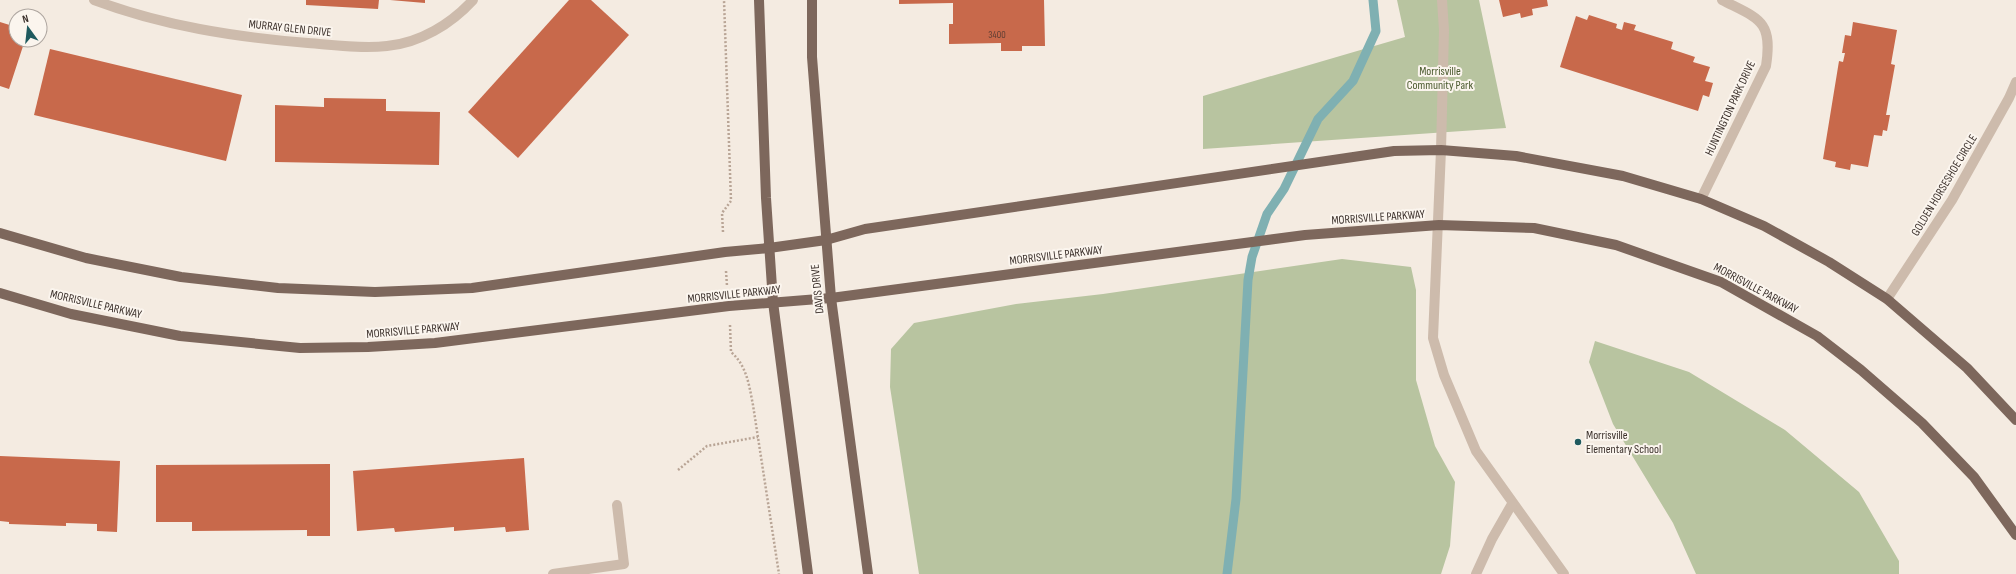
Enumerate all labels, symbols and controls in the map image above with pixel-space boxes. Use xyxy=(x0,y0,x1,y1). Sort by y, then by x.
north arrow xyxy=(8,8,48,48)
text: N xyxy=(21,12,30,26)
street label: MURRAY GLEN DRIVE xyxy=(248,17,332,40)
house number: 3400 xyxy=(988,29,1006,41)
street label: HUNTINGTON PARK DRIVE xyxy=(1702,58,1759,158)
park label: Morrisville Community Park xyxy=(1407,64,1474,93)
street label: GOLDEN HORSESHOE CIRCLE xyxy=(1908,132,1981,239)
street label: MORRISVILLE PARKWAY xyxy=(1331,207,1425,228)
street label: MORRISVILLE PARKWAY xyxy=(1009,242,1103,269)
street label: MORRISVILLE PARKWAY xyxy=(1711,260,1801,317)
street label: DAVIS DRIVE xyxy=(807,263,828,314)
street label: MORRISVILLE PARKWAY xyxy=(687,282,781,307)
street label: MORRISVILLE PARKWAY xyxy=(49,287,143,322)
street label: MORRISVILLE PARKWAY xyxy=(366,319,460,342)
place label: Morrisville Elementary School xyxy=(1586,428,1661,457)
marker: Morrisville Elementary School xyxy=(1573,437,1583,447)

